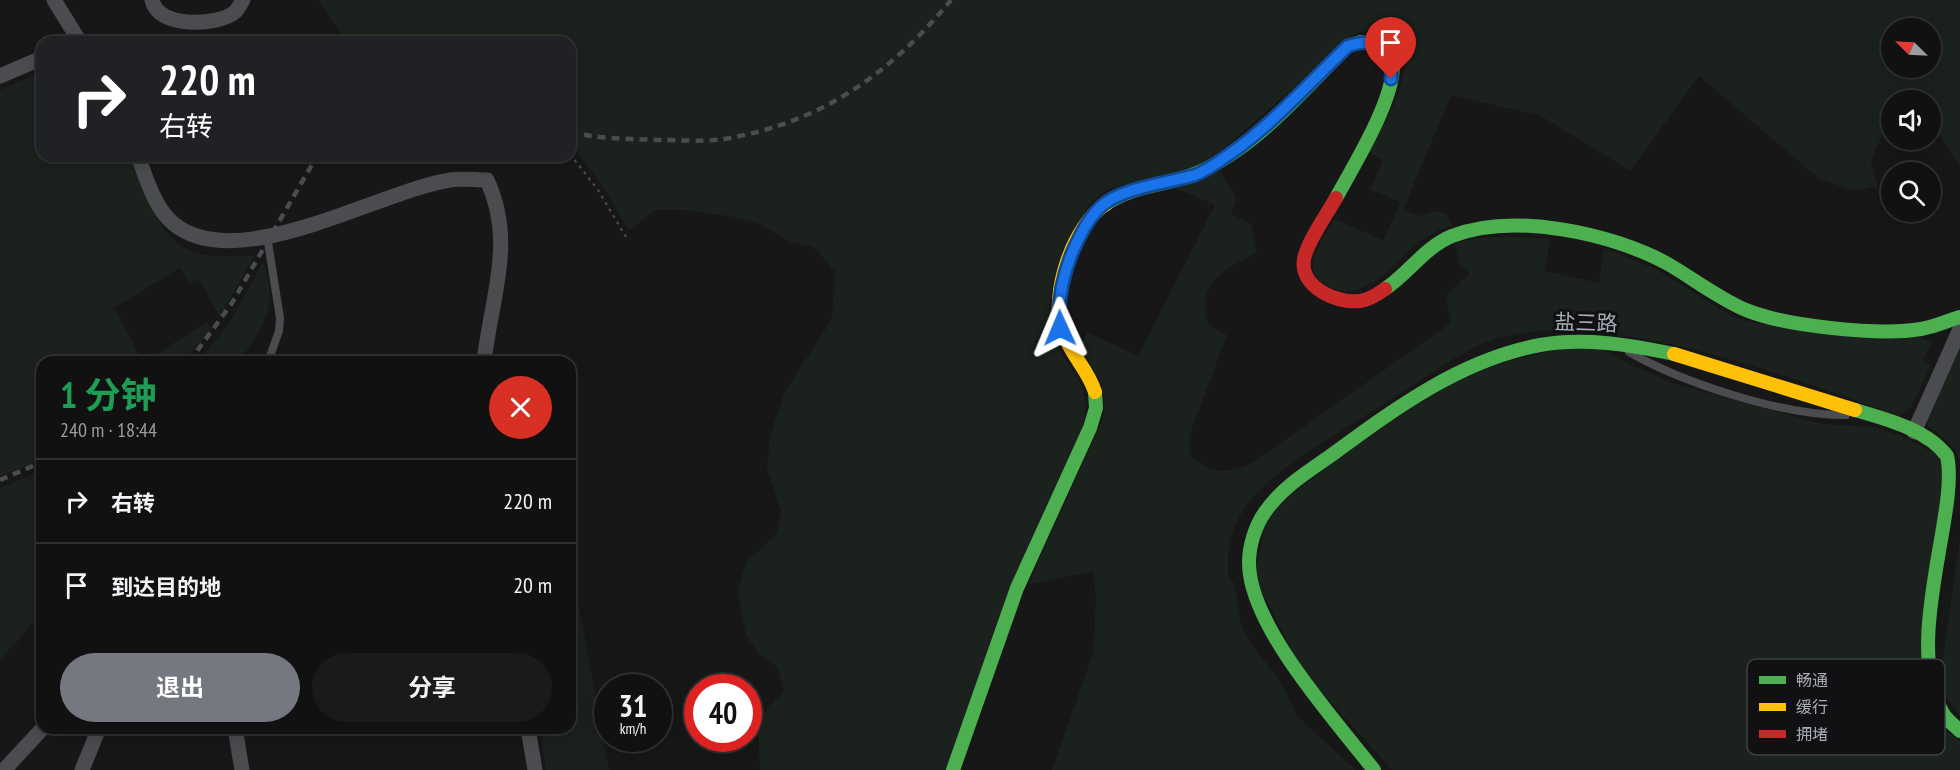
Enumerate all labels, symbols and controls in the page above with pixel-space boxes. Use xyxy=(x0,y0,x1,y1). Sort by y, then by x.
pin xyxy=(1365,17,1416,79)
north arrow xyxy=(1881,18,1941,78)
map controls xyxy=(1881,18,1941,222)
icon: arrive xyxy=(1374,26,1407,59)
text: 220 m xyxy=(159,52,256,107)
icon: right xyxy=(60,60,138,138)
button: sound xyxy=(1881,90,1941,150)
text: 右转 xyxy=(159,109,213,143)
button: search xyxy=(1881,162,1941,222)
position arrow xyxy=(1028,296,1092,360)
street label: 盐三路 xyxy=(1554,308,1618,337)
text: 1 分钟 xyxy=(60,371,157,418)
button: close xyxy=(489,376,552,439)
text: 240 m · 18:44 xyxy=(60,417,157,443)
icon: right xyxy=(60,485,93,518)
text: 220 m xyxy=(503,487,552,515)
text: 右转 xyxy=(111,489,155,517)
icon: arrive xyxy=(60,569,93,602)
text: 20 m xyxy=(513,571,552,599)
text: 到达目的地 xyxy=(111,573,221,601)
button: 退出 xyxy=(60,653,300,722)
button: 分享 xyxy=(312,653,552,722)
legend xyxy=(1747,659,1945,755)
text: 畅通 xyxy=(1796,670,1828,690)
speed limit sign: 40 xyxy=(684,674,762,752)
text: 31 xyxy=(619,686,647,725)
text: 缓行 xyxy=(1796,697,1828,717)
text: km/h xyxy=(620,719,646,738)
text: 拥堵 xyxy=(1796,724,1828,744)

